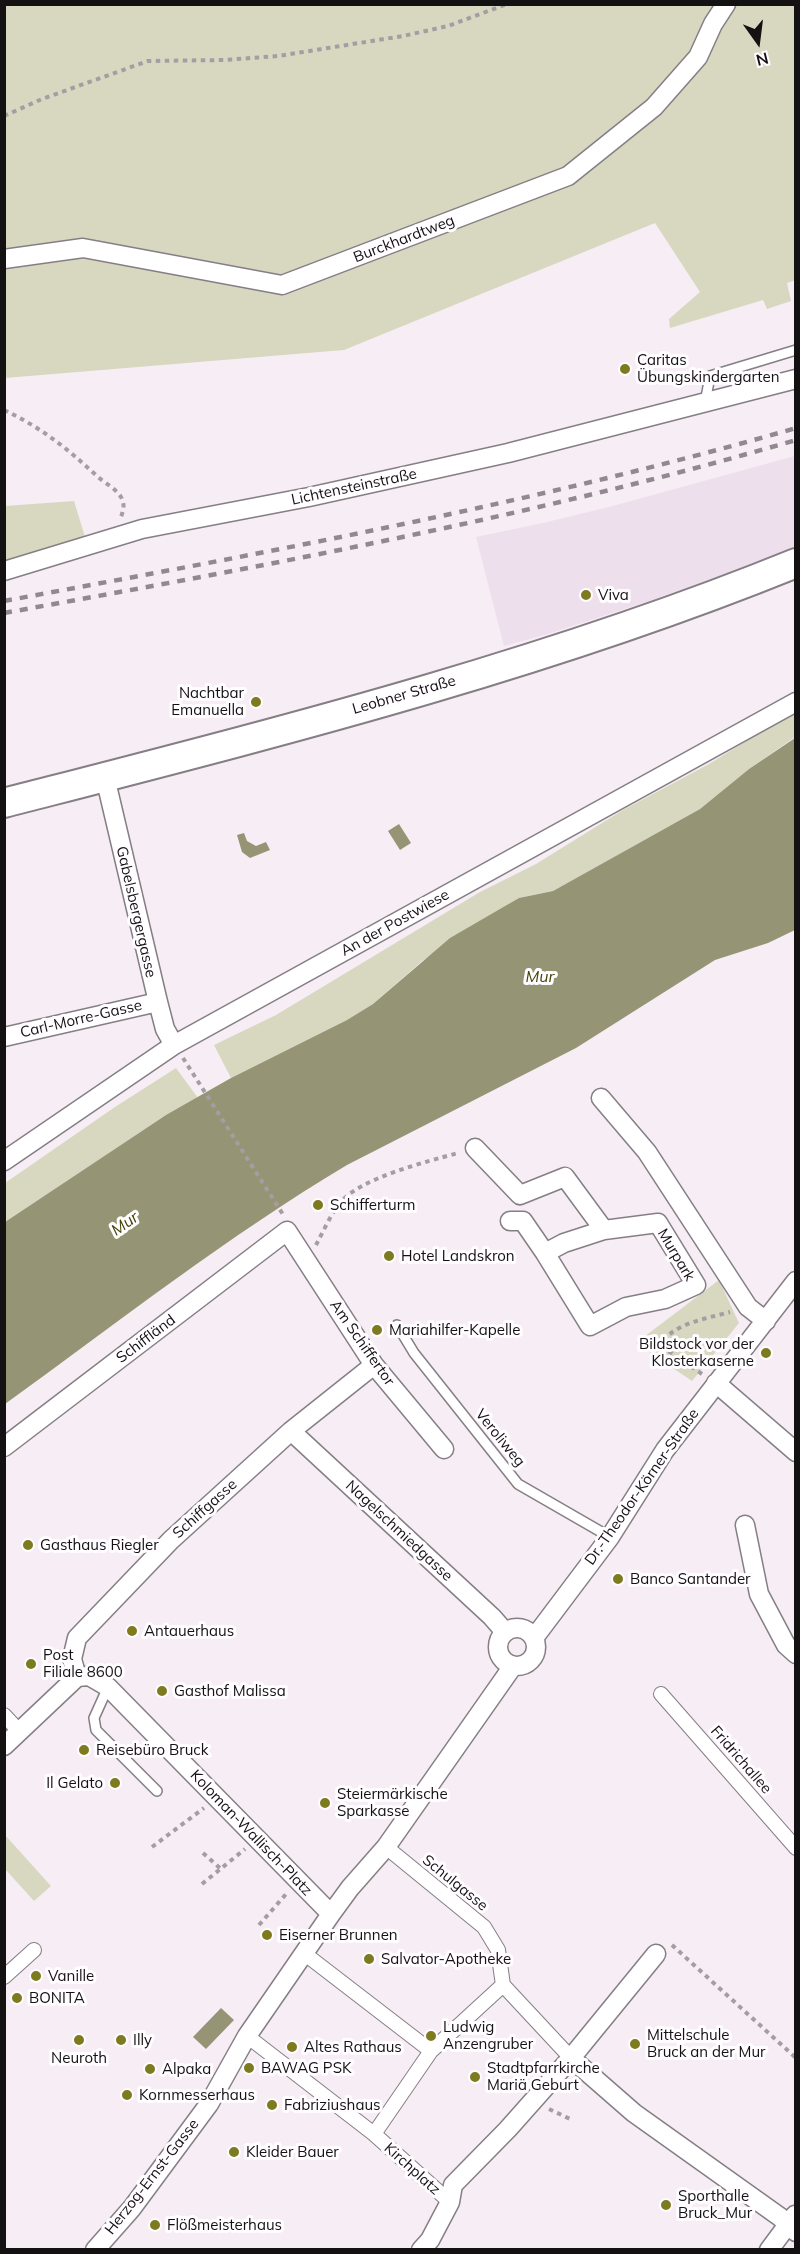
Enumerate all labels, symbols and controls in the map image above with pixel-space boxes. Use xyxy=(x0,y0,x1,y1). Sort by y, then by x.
north arrow xyxy=(728,12,788,72)
text: N xyxy=(754,48,771,71)
street label: Burckhardtweg xyxy=(351,211,457,267)
place label: Caritas Übungskindergarten xyxy=(637,351,779,386)
marker: Caritas Übungskindergarten xyxy=(618,362,632,376)
street label: Lichtensteinstraße xyxy=(290,465,418,509)
place label: Viva xyxy=(598,586,629,604)
marker: Viva xyxy=(579,588,593,602)
street label: Leobner Straße xyxy=(350,672,458,718)
place label: Nachtbar Emanuella xyxy=(171,684,244,719)
marker: Nachtbar Emanuella xyxy=(249,695,263,709)
street label: Gabelsbergergasse xyxy=(112,845,160,979)
street label: An der Postwiese xyxy=(338,886,452,960)
water label: Mur xyxy=(526,967,554,987)
street label: Carl-Morre-Gasse xyxy=(18,996,144,1042)
place label: Schifferturm xyxy=(330,1196,415,1214)
marker: Schifferturm xyxy=(311,1198,325,1212)
water label: Mur xyxy=(108,1208,142,1240)
street label: Murpark xyxy=(653,1225,699,1285)
place label: Hotel Landskron xyxy=(401,1247,515,1265)
marker: Hotel Landskron xyxy=(382,1249,396,1263)
street label: Am Schiffertor xyxy=(326,1297,398,1389)
street label: Schiffländ xyxy=(113,1311,179,1367)
place label: Mariahilfer-Kapelle xyxy=(389,1321,520,1339)
marker: Mariahilfer-Kapelle xyxy=(370,1323,384,1337)
place label: Bildstock vor der Klosterkaserne xyxy=(639,1335,754,1370)
marker: Bildstock vor der Klosterkaserne xyxy=(759,1346,773,1360)
street label: Dr.-Theodor-Körner-Straße xyxy=(581,1405,703,1569)
street label: Veroliweg xyxy=(471,1406,529,1470)
street label: Schiffgasse xyxy=(169,1476,241,1542)
street label: Nagelschmiedgasse xyxy=(342,1477,456,1585)
place label: Gasthaus Riegler xyxy=(40,1536,159,1554)
marker: Gasthaus Riegler xyxy=(21,1538,35,1552)
place label: Banco Santander xyxy=(630,1570,751,1588)
marker: Banco Santander xyxy=(611,1572,625,1586)
place label: Antauerhaus xyxy=(144,1622,234,1640)
marker: Antauerhaus xyxy=(125,1624,139,1638)
place label: Post Filiale 8600 xyxy=(43,1646,123,1681)
marker: Post Filiale 8600 xyxy=(24,1657,38,1671)
place label: Gasthof Malissa xyxy=(174,1682,286,1700)
marker: Gasthof Malissa xyxy=(155,1684,169,1698)
street label: Fridrichallee xyxy=(707,1722,775,1798)
place label: Reisebüro Bruck xyxy=(96,1741,208,1759)
marker: Reisebüro Bruck xyxy=(77,1743,91,1757)
street label: Koloman-Wallisch-Platz xyxy=(186,1766,316,1900)
place label: Il Gelato xyxy=(46,1774,103,1792)
marker: Il Gelato xyxy=(108,1776,122,1790)
place label: Steiermärkische Sparkasse xyxy=(337,1785,448,1820)
marker: Steiermärkische Sparkasse xyxy=(318,1796,332,1810)
street label: Schulgasse xyxy=(419,1851,491,1915)
place label: Eiserner Brunnen xyxy=(279,1926,398,1944)
marker: Eiserner Brunnen xyxy=(260,1928,274,1942)
place label: Salvator-Apotheke xyxy=(381,1950,511,1968)
marker: Salvator-Apotheke xyxy=(362,1952,376,1966)
place label: Vanille xyxy=(48,1967,94,1985)
marker: Vanille xyxy=(29,1969,43,1983)
place label: BONITA xyxy=(29,1989,85,2007)
marker: BONITA xyxy=(10,1991,24,2005)
place label: Ludwig Anzengruber xyxy=(443,2018,533,2053)
place label: Mittelschule Bruck an der Mur xyxy=(647,2026,766,2061)
marker: Ludwig Anzengruber xyxy=(424,2029,438,2043)
place label: Illy xyxy=(133,2031,152,2049)
marker: Neuroth xyxy=(72,2033,86,2047)
marker: Illy xyxy=(114,2033,128,2047)
marker: Mittelschule Bruck an der Mur xyxy=(628,2037,642,2051)
place label: Altes Rathaus xyxy=(304,2038,402,2056)
marker: Altes Rathaus xyxy=(285,2040,299,2054)
place label: Neuroth xyxy=(51,2049,107,2067)
place label: BAWAG PSK xyxy=(261,2059,351,2077)
place label: Stadtpfarrkirche Mariä Geburt xyxy=(487,2059,600,2094)
place label: Alpaka xyxy=(162,2060,211,2078)
marker: BAWAG PSK xyxy=(242,2061,256,2075)
marker: Alpaka xyxy=(143,2062,157,2076)
marker: Stadtpfarrkirche Mariä Geburt xyxy=(468,2070,482,2084)
place label: Kornmesserhaus xyxy=(139,2086,255,2104)
marker: Kornmesserhaus xyxy=(120,2088,134,2102)
place label: Fabriziushaus xyxy=(284,2096,380,2114)
marker: Fabriziushaus xyxy=(265,2098,279,2112)
street label: Herzog-Ernst-Gasse xyxy=(101,2116,203,2238)
street label: Kirchplatz xyxy=(380,2139,444,2199)
place label: Kleider Bauer xyxy=(246,2143,339,2161)
marker: Kleider Bauer xyxy=(227,2145,241,2159)
place label: Sporthalle Bruck_Mur xyxy=(678,2187,752,2222)
marker: Sporthalle Bruck_Mur xyxy=(659,2198,673,2212)
place label: Flößmeisterhaus xyxy=(167,2216,282,2234)
marker: Flößmeisterhaus xyxy=(148,2218,162,2232)

